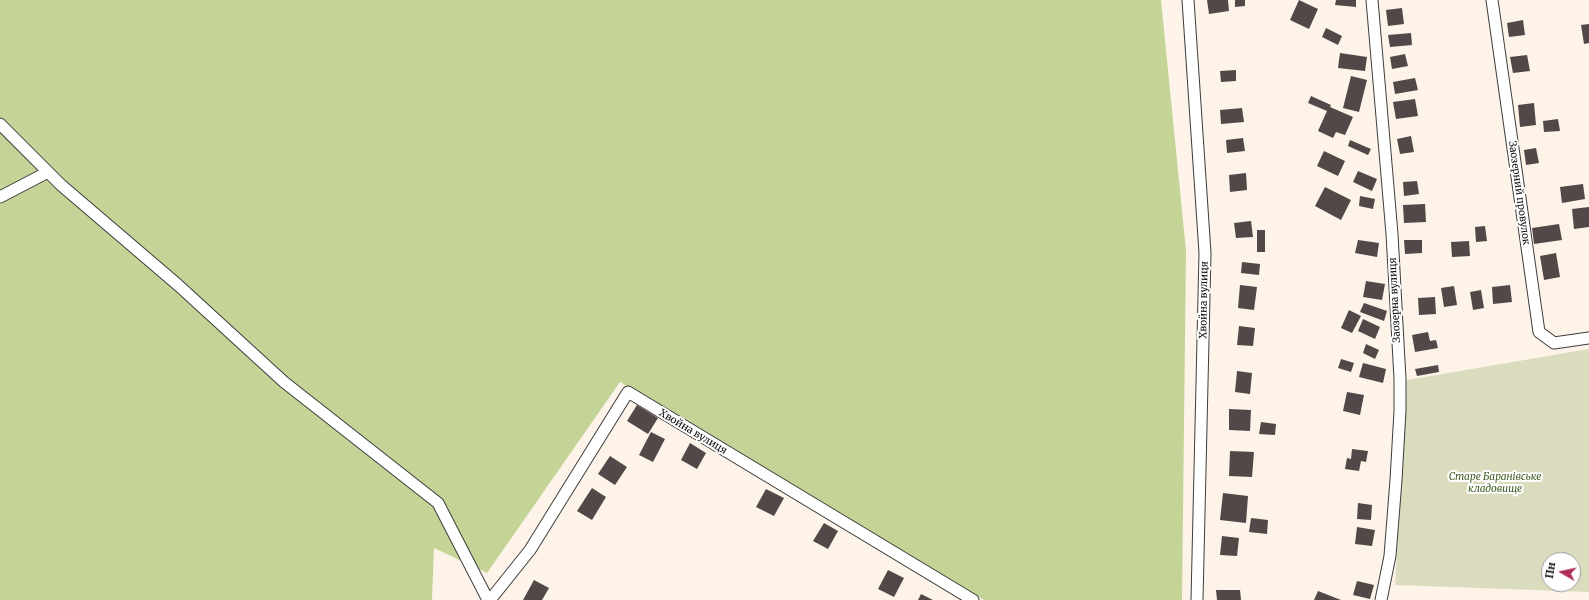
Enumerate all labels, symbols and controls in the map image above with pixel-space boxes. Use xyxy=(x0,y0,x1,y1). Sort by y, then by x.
street label: Заозерний провулок xyxy=(1506,140,1532,246)
street label: Заозерна вулиця xyxy=(1387,257,1403,343)
street label: Хвойна вулиця xyxy=(1197,261,1211,339)
street label: Хвойна вулиця xyxy=(657,407,729,457)
park label: Старе Баранівське кладовище xyxy=(1449,471,1541,494)
north arrow xyxy=(1541,552,1581,592)
text: Пн xyxy=(1542,561,1558,580)

